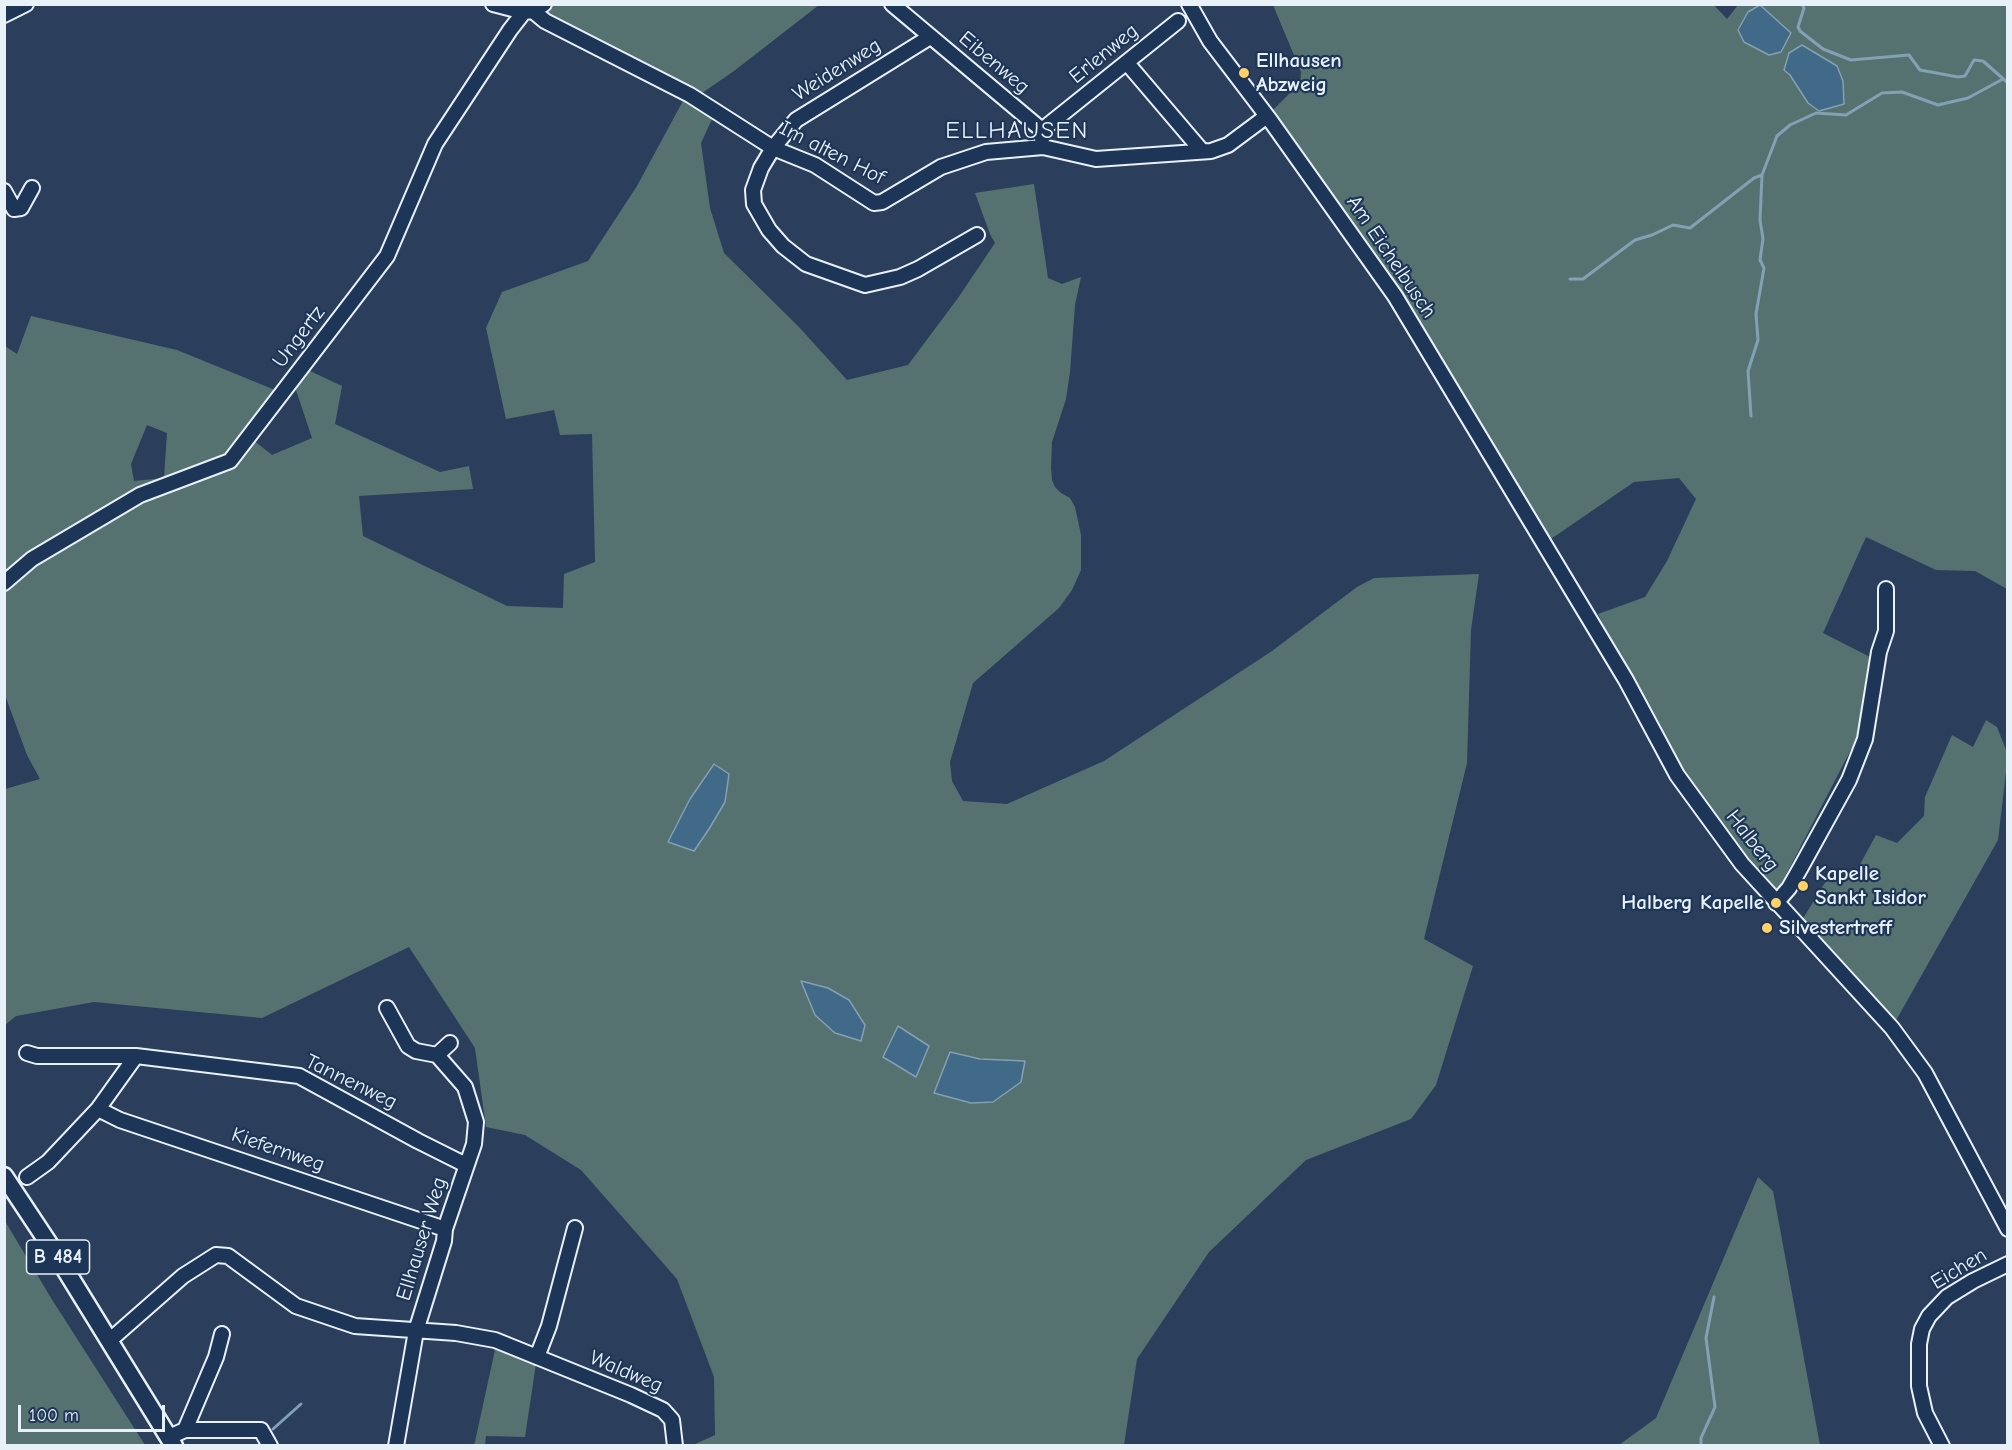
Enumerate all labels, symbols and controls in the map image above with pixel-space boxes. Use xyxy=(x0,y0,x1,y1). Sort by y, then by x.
street label: Erlenweg xyxy=(1064,19,1144,89)
street label: Eibenweg xyxy=(953,26,1035,100)
street label: Weidenweg xyxy=(788,33,886,107)
place label: Ellhausen Abzweig xyxy=(1256,48,1342,98)
marker: Ellhausen Abzweig xyxy=(1237,66,1251,80)
street label: Im alten Hof xyxy=(775,116,889,190)
district label: ELLHAUSEN xyxy=(945,117,1089,145)
street label: Am Eichelbusch xyxy=(1341,191,1441,323)
street label: Ungertz xyxy=(268,301,330,373)
street label: Halberg xyxy=(1720,805,1784,877)
place label: Kapelle Sankt Isidor xyxy=(1815,861,1926,911)
marker: Kapelle Sankt Isidor xyxy=(1796,879,1810,893)
place label: Halberg Kapelle xyxy=(1621,890,1764,916)
marker: Halberg Kapelle xyxy=(1769,896,1783,910)
place label: Silvestertreff xyxy=(1779,915,1892,941)
marker: Silvestertreff xyxy=(1760,921,1774,935)
street label: Tannenweg xyxy=(301,1049,401,1115)
street label: Kiefernweg xyxy=(228,1122,328,1178)
street label: Ellhauser Weg xyxy=(391,1174,453,1304)
road number: B 484 xyxy=(26,1240,90,1274)
street label: Eichen xyxy=(1926,1243,1992,1295)
street label: Waldweg xyxy=(586,1345,666,1399)
scale bar xyxy=(21,1393,168,1431)
text: 100 m xyxy=(29,1405,79,1426)

